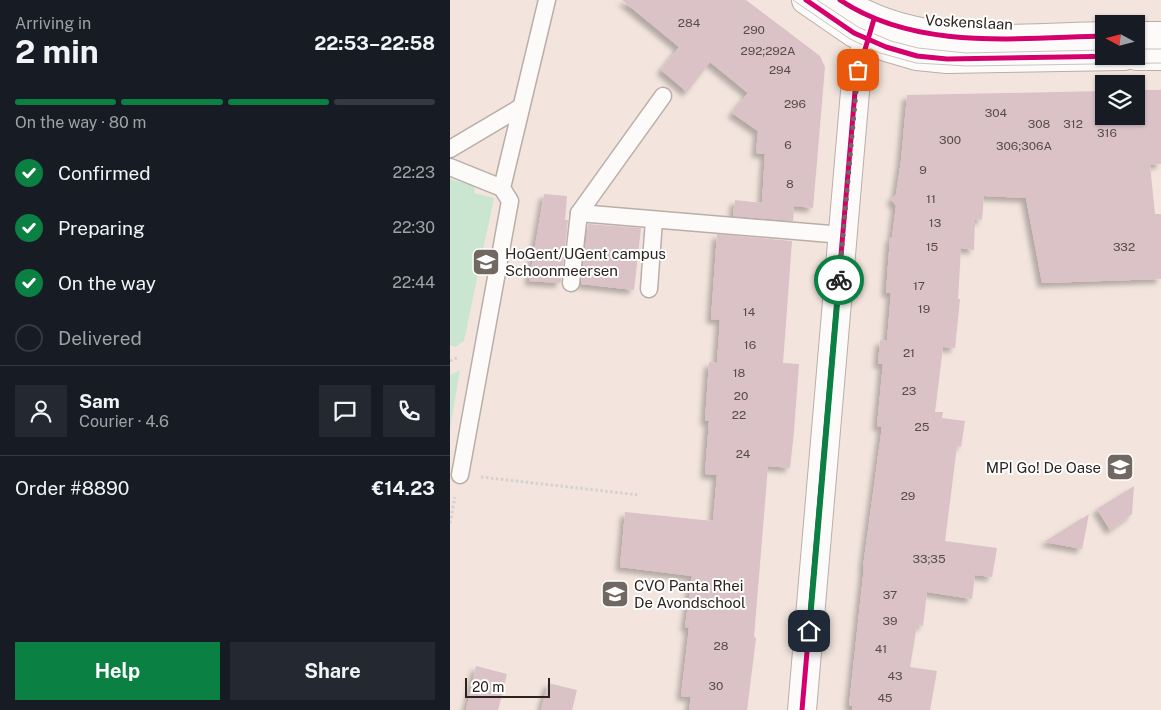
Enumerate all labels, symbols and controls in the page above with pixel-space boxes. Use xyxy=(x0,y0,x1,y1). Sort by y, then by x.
street label: Voskenslaan xyxy=(925,11,1013,33)
text: Arriving in xyxy=(15,14,91,33)
north arrow xyxy=(1095,15,1145,65)
map controls xyxy=(1095,15,1145,125)
house number: 284 xyxy=(678,16,701,30)
house number: 290 xyxy=(743,23,765,37)
text: 22:53–22:58 xyxy=(314,32,435,54)
text: 2 min xyxy=(15,33,99,70)
house number: 292;292A xyxy=(741,44,796,58)
pin xyxy=(837,49,879,91)
icon: bag xyxy=(844,56,872,84)
house number: 294 xyxy=(769,63,792,77)
button: layers xyxy=(1095,75,1145,125)
house number: 296 xyxy=(784,97,806,111)
house number: 304 xyxy=(985,106,1008,120)
text: On the way · 80 m xyxy=(15,113,146,132)
house number: 308 xyxy=(1028,117,1050,131)
house number: 312 xyxy=(1063,117,1083,131)
house number: 316 xyxy=(1097,126,1117,140)
house number: 300 xyxy=(939,133,961,147)
house number: 6 xyxy=(784,138,792,152)
house number: 306;306A xyxy=(996,139,1052,153)
icon: check xyxy=(15,159,43,187)
text: Confirmed xyxy=(58,162,151,184)
text: 22:23 xyxy=(392,163,435,182)
house number: 9 xyxy=(919,163,927,177)
house number: 8 xyxy=(786,177,794,191)
house number: 11 xyxy=(926,192,936,206)
icon: check xyxy=(15,214,43,242)
house number: 13 xyxy=(929,216,941,230)
text: Preparing xyxy=(58,217,145,239)
text: 22:30 xyxy=(393,218,435,237)
house number: 15 xyxy=(926,240,939,254)
house number: 332 xyxy=(1113,240,1135,254)
place label: HoGent/UGent campus Schoonmeersen xyxy=(505,245,666,279)
school or university icon: HoGent/UGent campus Schoonmeersen xyxy=(471,247,501,277)
courier xyxy=(814,255,864,305)
icon: bike xyxy=(825,266,853,294)
icon: check xyxy=(15,269,43,297)
text: On the way xyxy=(58,272,156,294)
text: 22:44 xyxy=(392,273,435,292)
house number: 17 xyxy=(913,279,925,293)
house number: 19 xyxy=(918,302,930,316)
house number: 14 xyxy=(743,305,756,319)
text: Delivered xyxy=(58,327,142,349)
house number: 16 xyxy=(744,338,756,352)
house number: 21 xyxy=(903,346,915,360)
house number: 18 xyxy=(733,366,746,380)
house number: 23 xyxy=(902,384,916,398)
button: person xyxy=(15,385,67,437)
button: chat xyxy=(319,385,371,437)
button: phone xyxy=(383,385,435,437)
house number: 20 xyxy=(734,389,748,403)
text: Sam xyxy=(79,390,120,412)
house number: 22 xyxy=(732,408,746,422)
text: Courier · 4.6 xyxy=(79,412,169,431)
house number: 25 xyxy=(915,420,930,434)
house number: 24 xyxy=(736,447,751,461)
school or university icon: MPI Go! De Oase xyxy=(1105,452,1135,482)
place label: MPI Go! De Oase xyxy=(986,459,1101,476)
text: Order #8890 xyxy=(15,477,129,499)
text: €14.23 xyxy=(372,477,435,499)
house number: 29 xyxy=(901,489,915,503)
house number: 33;35 xyxy=(912,552,946,566)
place label: CVO Panta Rhei De Avondschool xyxy=(634,577,746,611)
school or university icon: CVO Panta Rhei De Avondschool xyxy=(600,579,630,609)
house number: 37 xyxy=(883,588,897,602)
pin xyxy=(788,610,830,652)
house number: 39 xyxy=(883,614,897,628)
icon: home xyxy=(795,617,823,645)
house number: 28 xyxy=(714,639,729,653)
button: Help xyxy=(15,642,220,700)
button: Share xyxy=(230,642,435,700)
house number: 41 xyxy=(875,642,887,656)
house number: 43 xyxy=(887,669,903,683)
scale bar xyxy=(465,675,550,698)
text: 20 m xyxy=(472,679,504,695)
house number: 30 xyxy=(709,679,723,693)
house number: 45 xyxy=(877,691,893,705)

